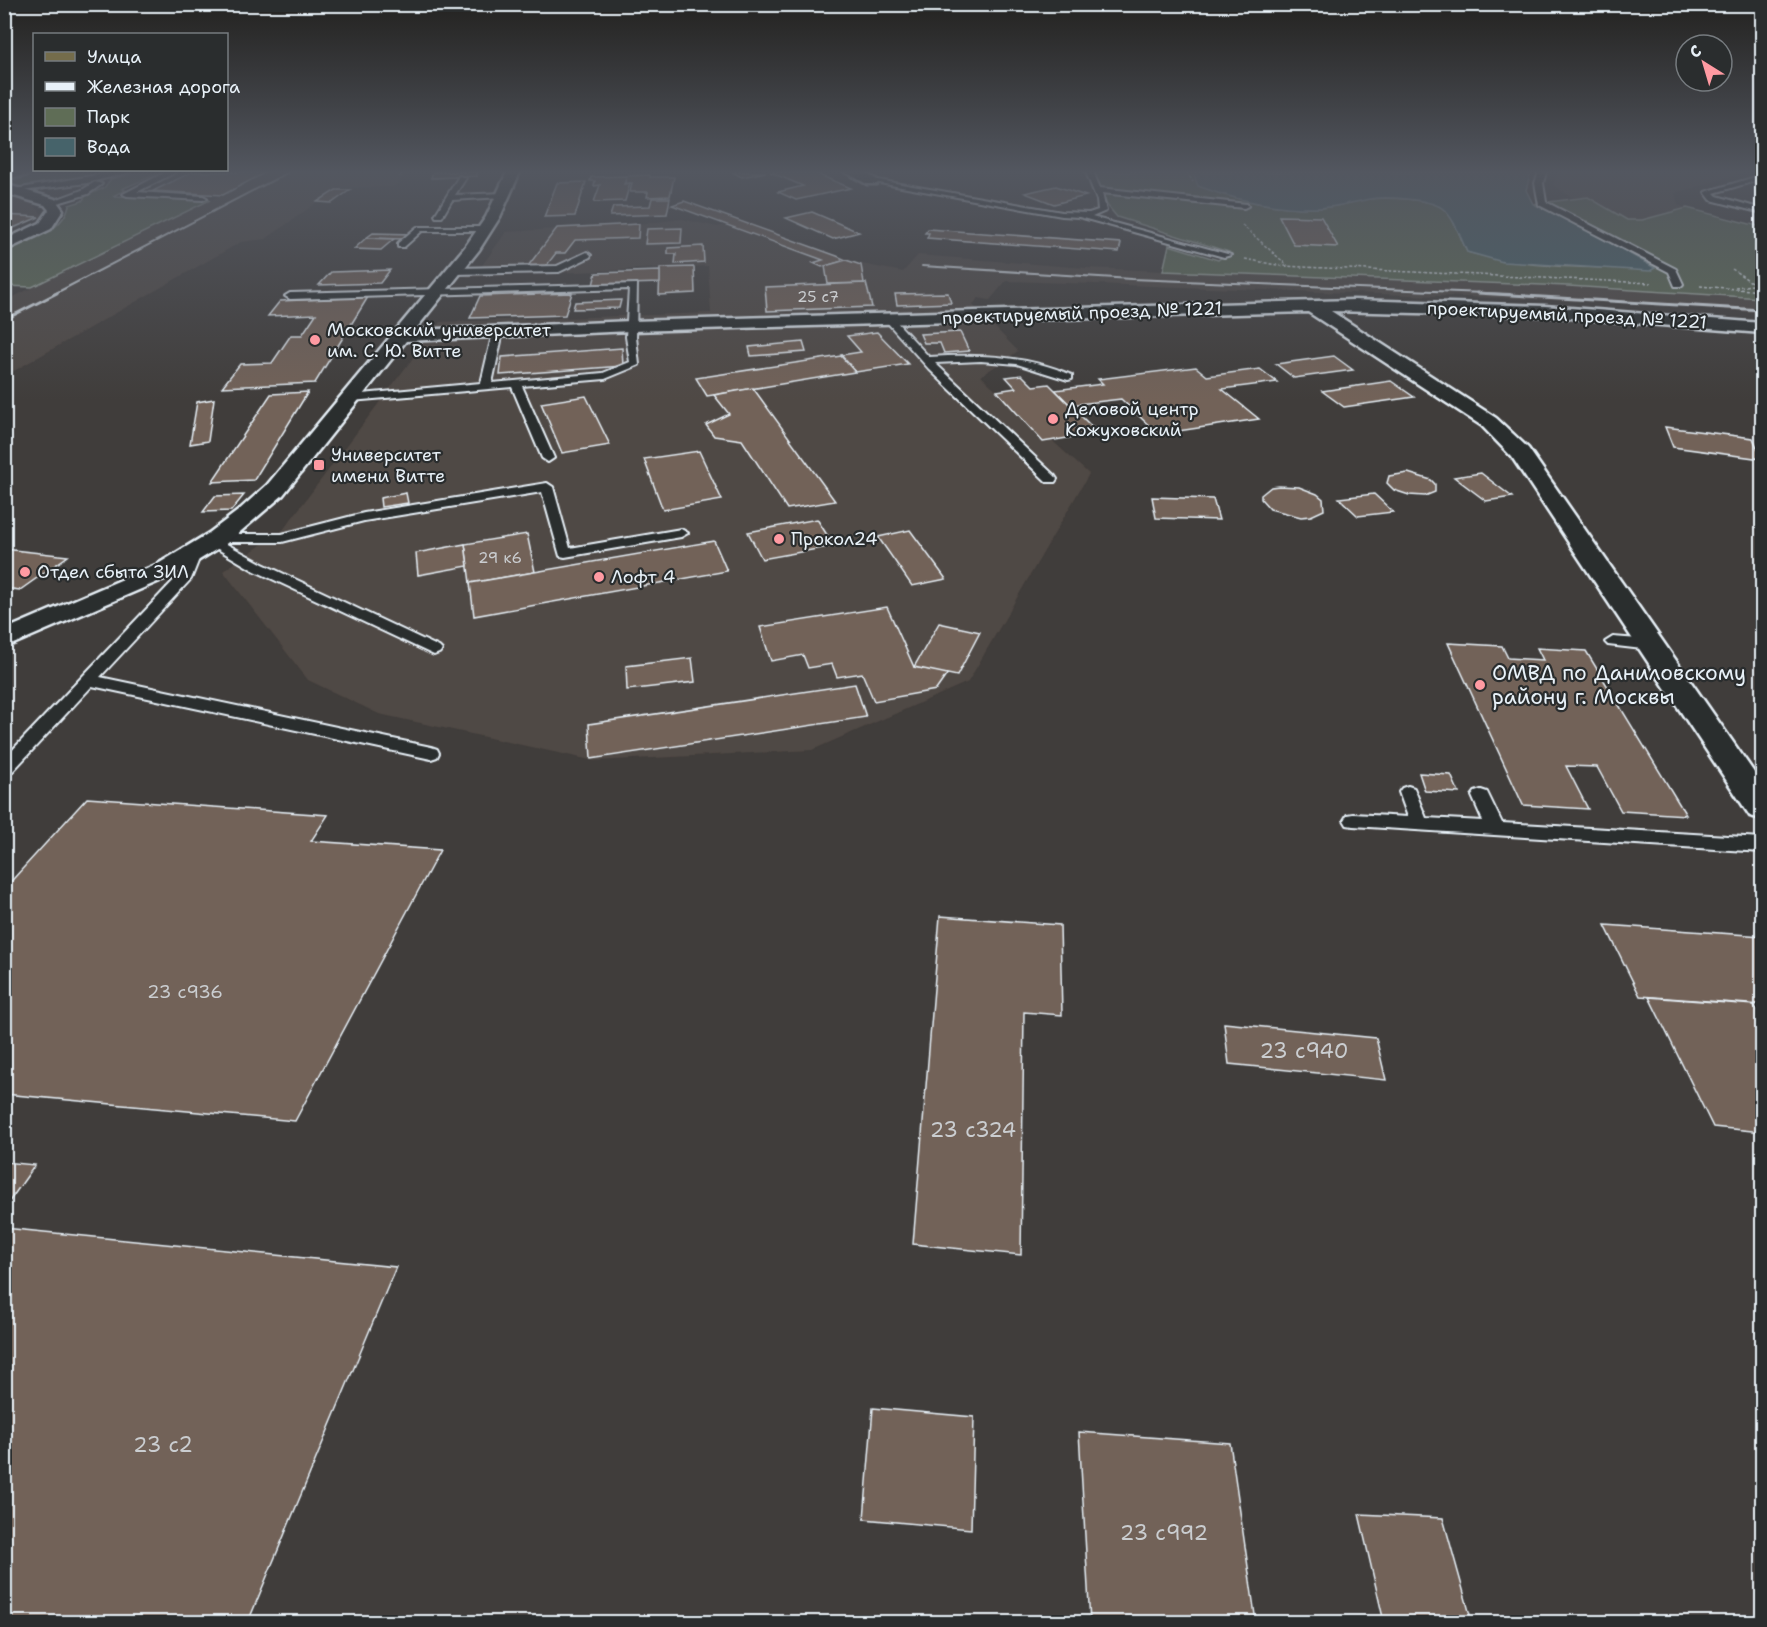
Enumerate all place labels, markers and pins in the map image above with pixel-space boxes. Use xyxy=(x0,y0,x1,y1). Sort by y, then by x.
place label: Московский университет им. С. Ю. Витте xyxy=(327,318,552,363)
marker: Московский университет им. С. Ю. Витте xyxy=(308,333,322,347)
place label: Деловой центр Кожуховский xyxy=(1065,397,1199,442)
marker: Деловой центр Кожуховский xyxy=(1046,412,1060,426)
place label: Университет имени Витте xyxy=(331,443,445,488)
marker: Университет имени Витте xyxy=(312,458,326,472)
place label: Прокол24 xyxy=(791,527,878,551)
marker: Прокол24 xyxy=(772,532,786,546)
place label: Отдел сбыта ЗИЛ xyxy=(37,560,189,584)
marker: Отдел сбыта ЗИЛ xyxy=(18,565,32,579)
place label: Лофт 4 xyxy=(611,565,675,589)
marker: Лофт 4 xyxy=(592,570,606,584)
place label: ОМВД по Даниловскому району г. Москвы xyxy=(1492,659,1746,711)
marker: ОМВД по Даниловскому району г. Москвы xyxy=(1473,678,1487,692)

